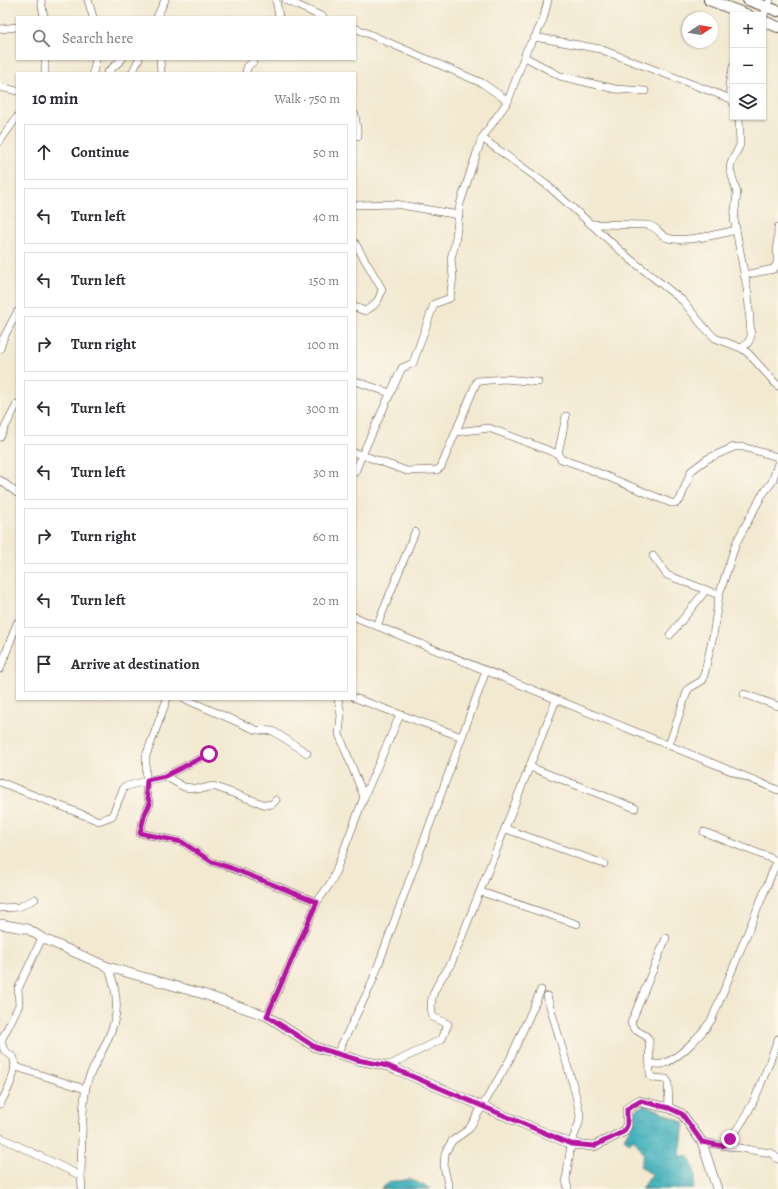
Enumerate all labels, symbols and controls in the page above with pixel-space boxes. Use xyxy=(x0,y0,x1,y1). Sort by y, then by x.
north arrow xyxy=(682,12,718,48)
map controls xyxy=(730,12,766,120)
button: + xyxy=(730,12,766,48)
search box xyxy=(16,16,356,60)
icon: search xyxy=(30,27,52,49)
text: Search here xyxy=(62,28,133,48)
button: − xyxy=(730,48,766,84)
button: layers xyxy=(730,84,766,120)
text: 10 min xyxy=(32,87,78,110)
text: Walk · 750 m xyxy=(274,90,340,107)
icon: ahead xyxy=(33,141,55,163)
text: Continue xyxy=(71,142,129,162)
text: 50 m xyxy=(313,144,339,161)
icon: left xyxy=(33,205,55,227)
text: Turn left xyxy=(71,206,126,226)
text: 40 m xyxy=(313,208,339,225)
icon: left xyxy=(33,269,55,291)
text: Turn left xyxy=(71,270,126,290)
text: 150 m xyxy=(309,272,339,289)
icon: right xyxy=(33,333,55,355)
text: Turn right xyxy=(71,334,136,354)
text: 100 m xyxy=(307,336,339,353)
icon: left xyxy=(33,397,55,419)
text: Turn left xyxy=(71,398,126,418)
text: 300 m xyxy=(306,400,339,417)
icon: left xyxy=(33,461,55,483)
text: Turn left xyxy=(71,462,126,482)
text: 30 m xyxy=(313,464,339,481)
icon: right xyxy=(33,525,55,547)
text: Turn right xyxy=(71,526,136,546)
text: 60 m xyxy=(313,528,339,545)
icon: left xyxy=(33,589,55,611)
text: Turn left xyxy=(71,590,126,610)
text: 20 m xyxy=(313,592,339,609)
icon: arrive xyxy=(33,653,55,675)
text: Arrive at destination xyxy=(71,654,200,674)
route start xyxy=(200,745,218,763)
route end xyxy=(721,1130,739,1148)

